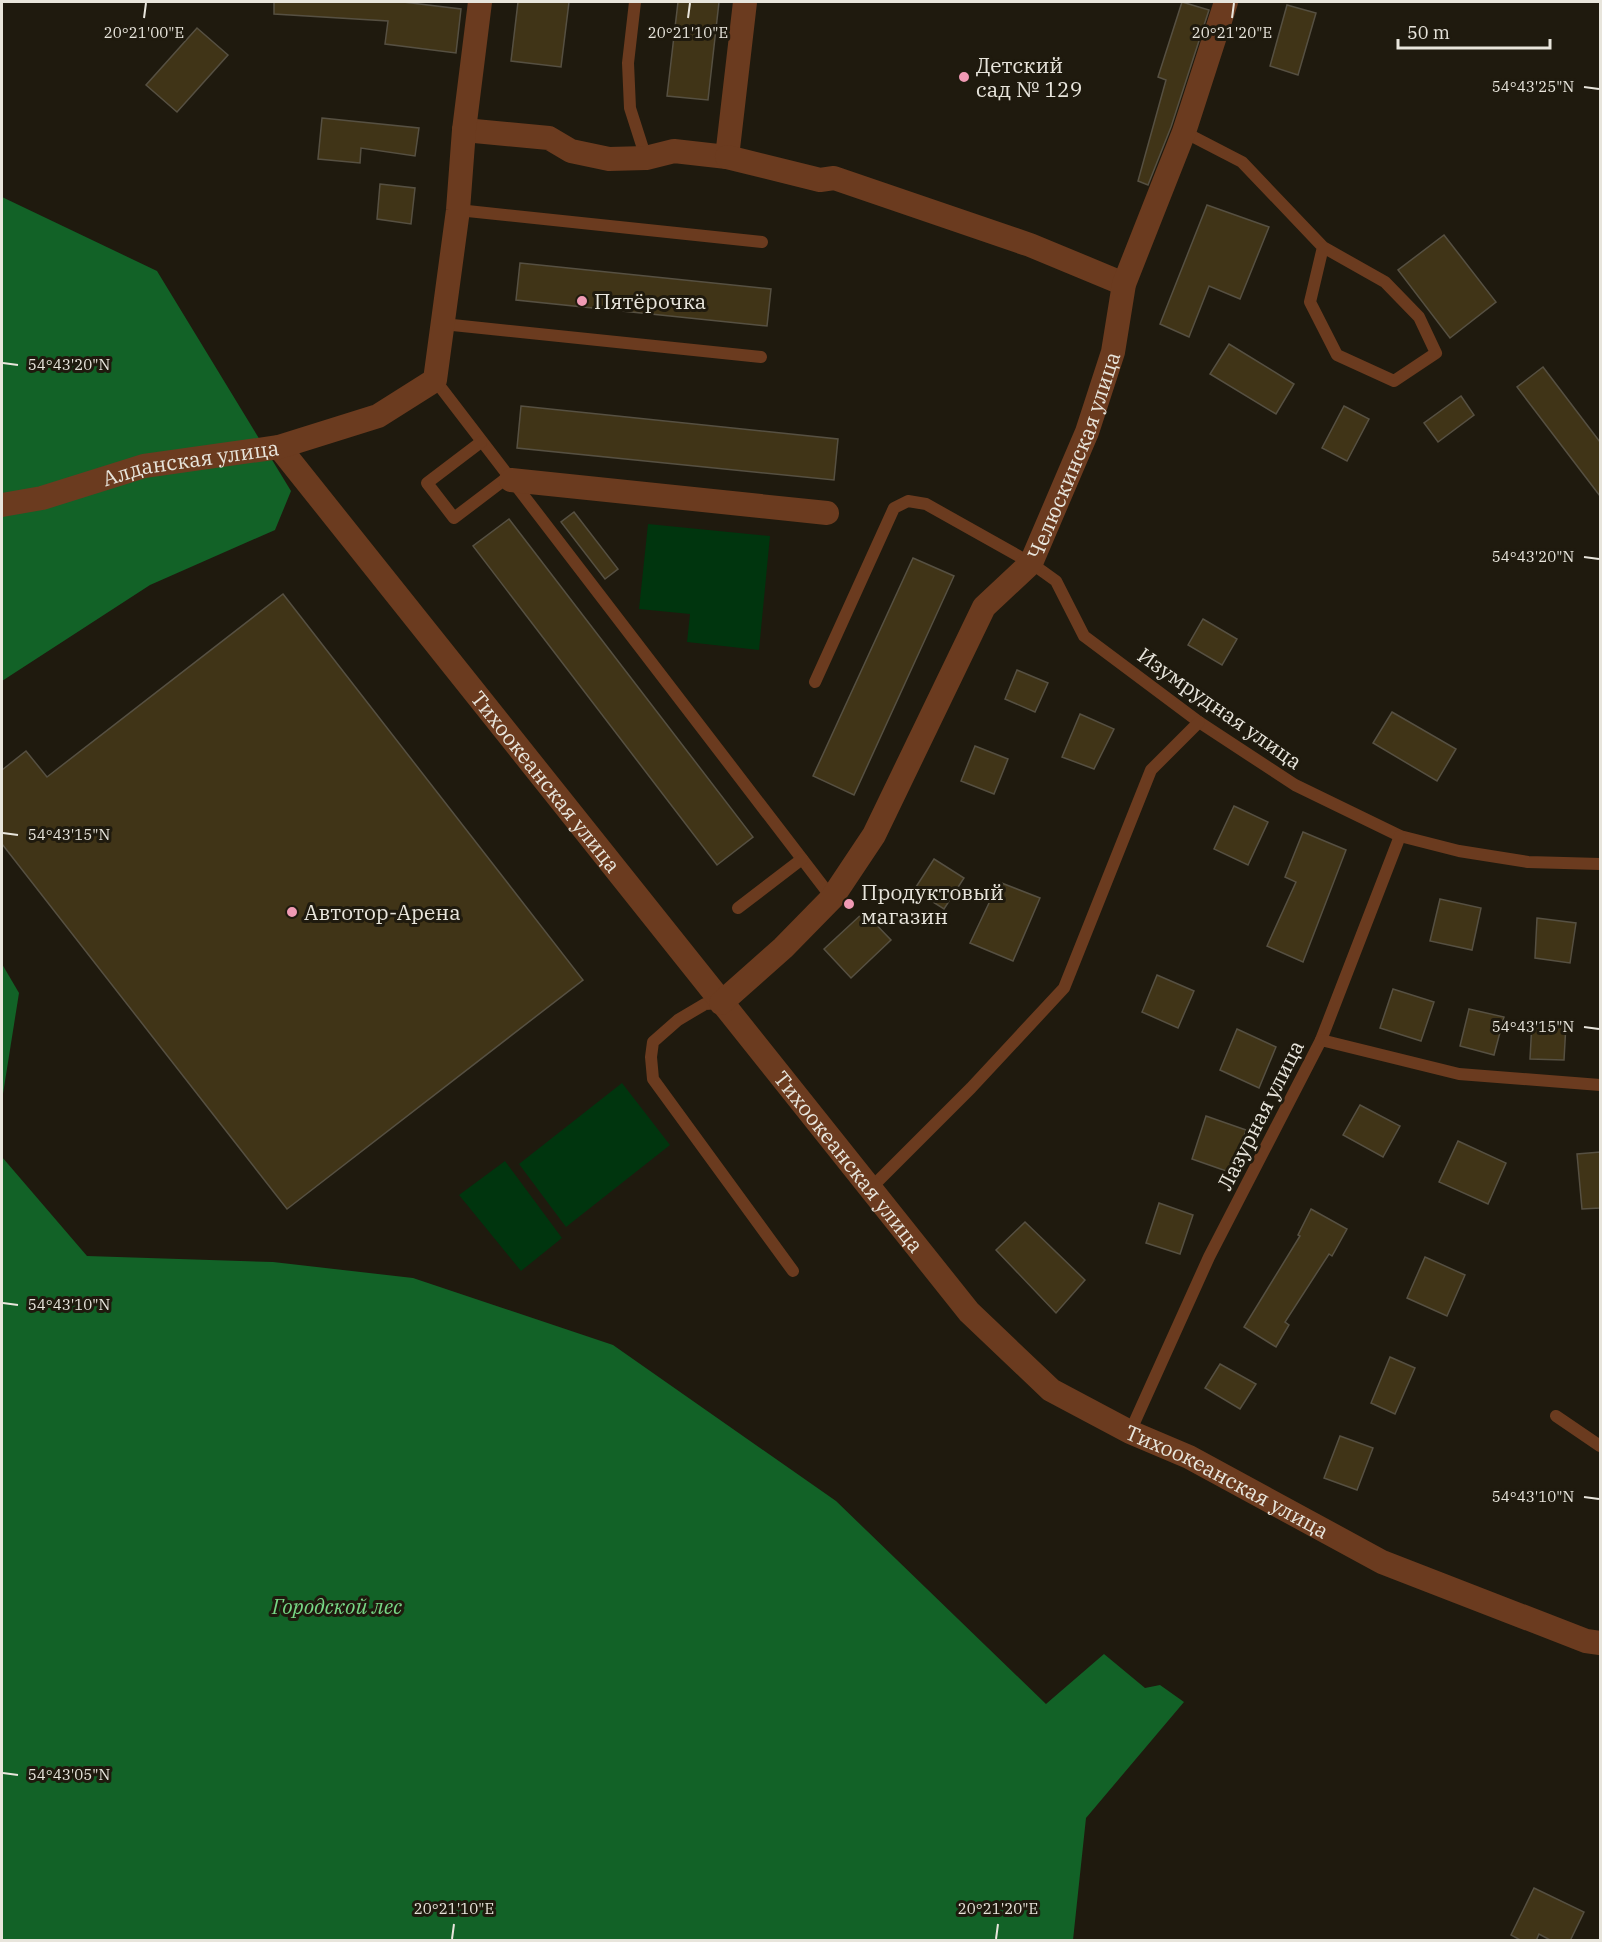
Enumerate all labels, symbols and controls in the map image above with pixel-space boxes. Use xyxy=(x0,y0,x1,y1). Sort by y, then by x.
scale bar xyxy=(1398,12,1550,50)
text: 50 m xyxy=(1407,21,1450,44)
text: 20°21'00"E xyxy=(104,23,184,42)
text: 20°21'10"E xyxy=(648,23,728,42)
text: 20°21'20"E xyxy=(1192,23,1272,42)
place label: Детский сад № 129 xyxy=(976,51,1082,103)
marker: Детский сад № 129 xyxy=(957,70,971,84)
text: 54°43'25"N xyxy=(1492,77,1574,96)
place label: Пятёрочка xyxy=(594,287,706,315)
marker: Пятёрочка xyxy=(575,294,589,308)
street label: Челюскинская улица xyxy=(1020,348,1126,564)
text: 54°43'20"N xyxy=(28,355,110,374)
street label: Алданская улица xyxy=(99,433,281,492)
text: 54°43'20"N xyxy=(1492,547,1574,566)
street label: Изумрудная улица xyxy=(1132,641,1308,775)
street label: Тихоокеанская улица xyxy=(465,685,627,878)
text: 54°43'15"N xyxy=(28,825,110,844)
place label: Продуктовый магазин xyxy=(861,878,1004,930)
marker: Продуктовый магазин xyxy=(842,897,856,911)
place label: Автотор-Арена xyxy=(304,898,461,926)
marker: Автотор-Арена xyxy=(285,905,299,919)
text: 54°43'15"N xyxy=(1492,1017,1574,1036)
street label: Лазурная улица xyxy=(1210,1035,1310,1195)
street label: Тихоокеанская улица xyxy=(768,1065,930,1258)
text: 54°43'10"N xyxy=(28,1295,110,1314)
street label: Тихоокеанская улица xyxy=(1121,1418,1334,1544)
text: 54°43'10"N xyxy=(1492,1487,1574,1506)
park label: Городской лес xyxy=(271,1592,402,1620)
text: 54°43'05"N xyxy=(28,1765,110,1784)
text: 20°21'10"E xyxy=(414,1899,494,1918)
text: 20°21'20"E xyxy=(958,1899,1038,1918)

